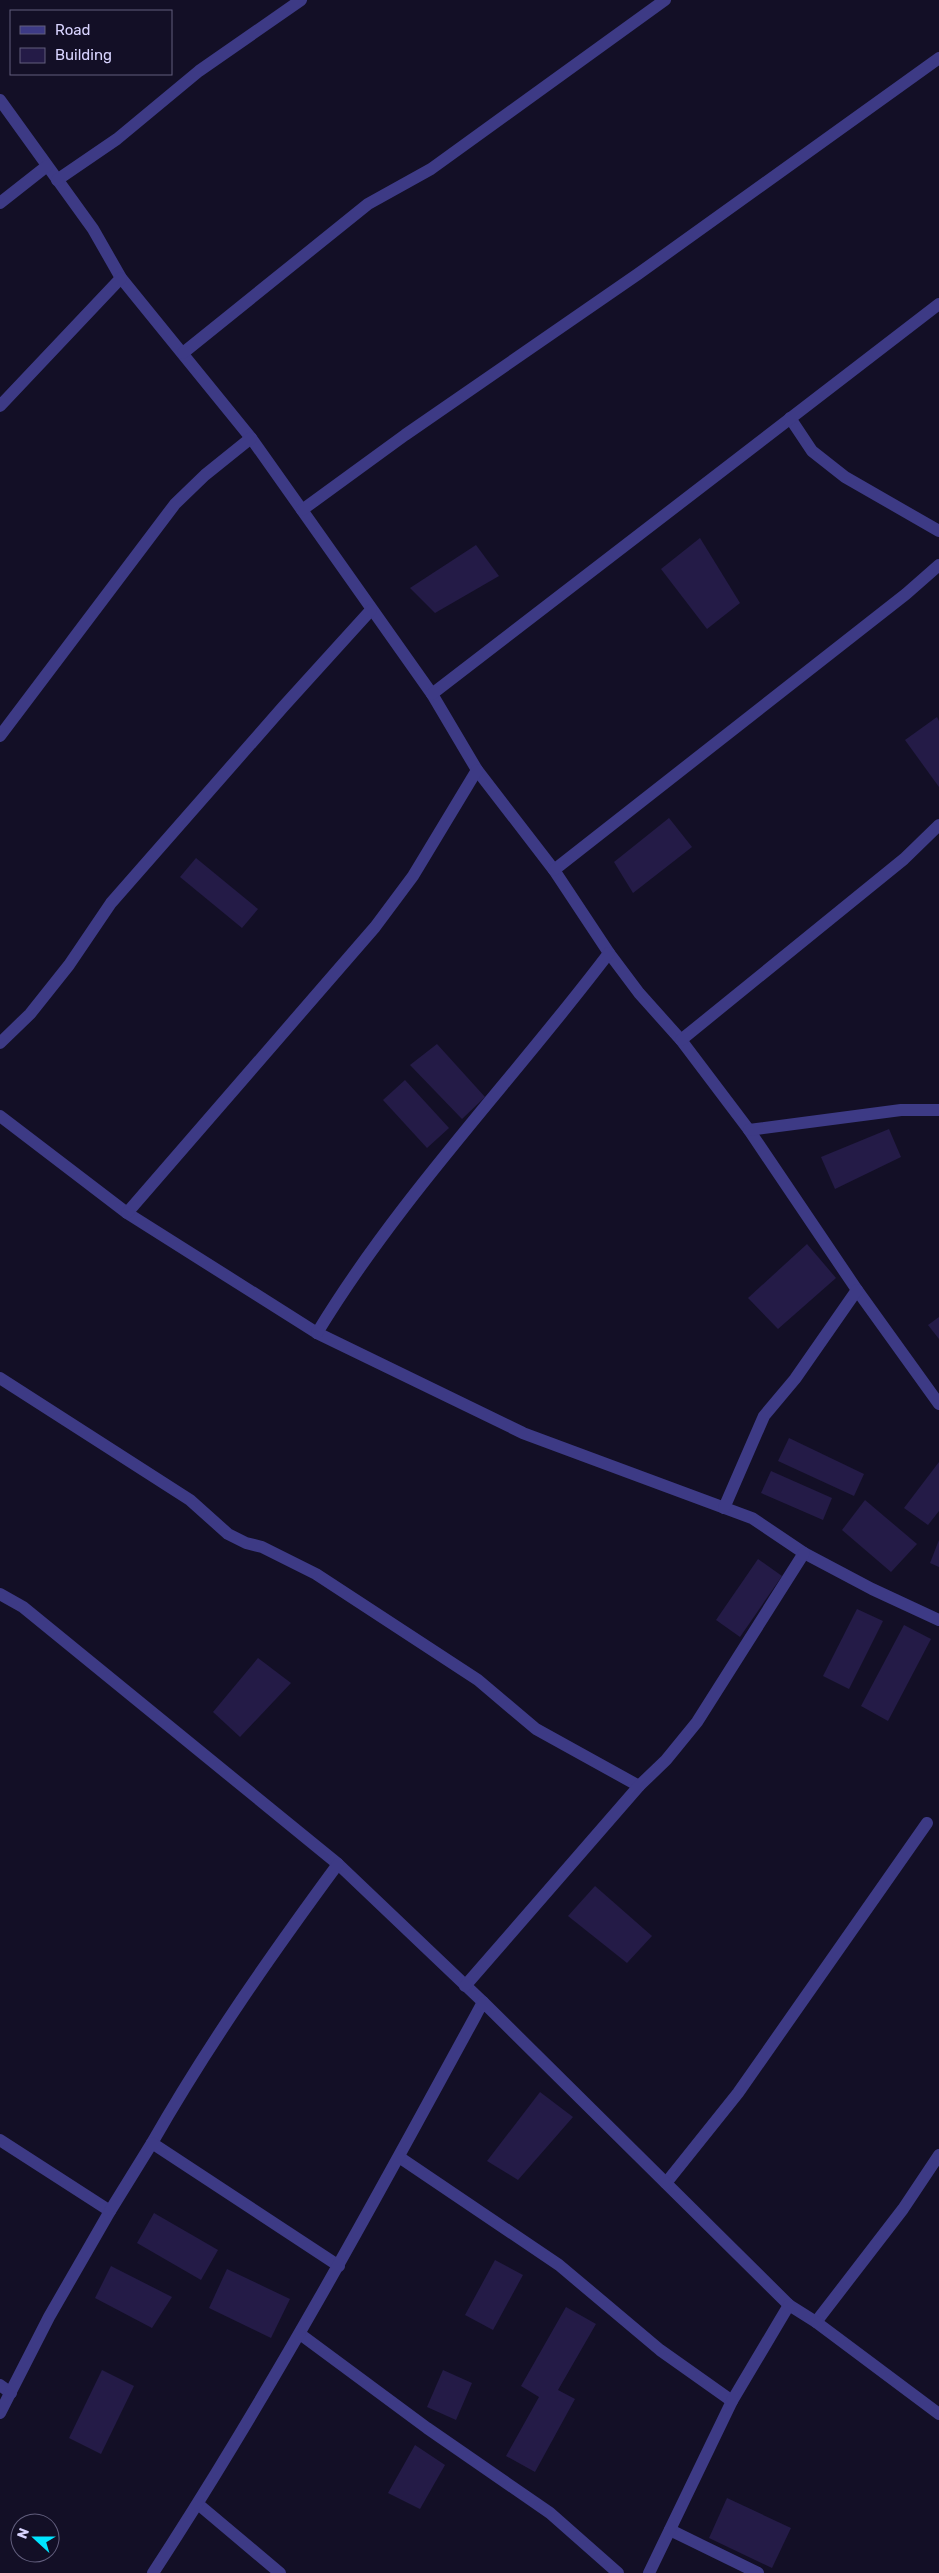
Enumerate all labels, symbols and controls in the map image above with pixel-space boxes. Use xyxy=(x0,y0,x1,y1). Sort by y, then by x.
legend xyxy=(10,10,172,75)
text: Road xyxy=(55,21,91,39)
text: Building xyxy=(55,46,112,64)
north arrow xyxy=(10,2513,60,2563)
text: N xyxy=(14,2526,33,2541)

